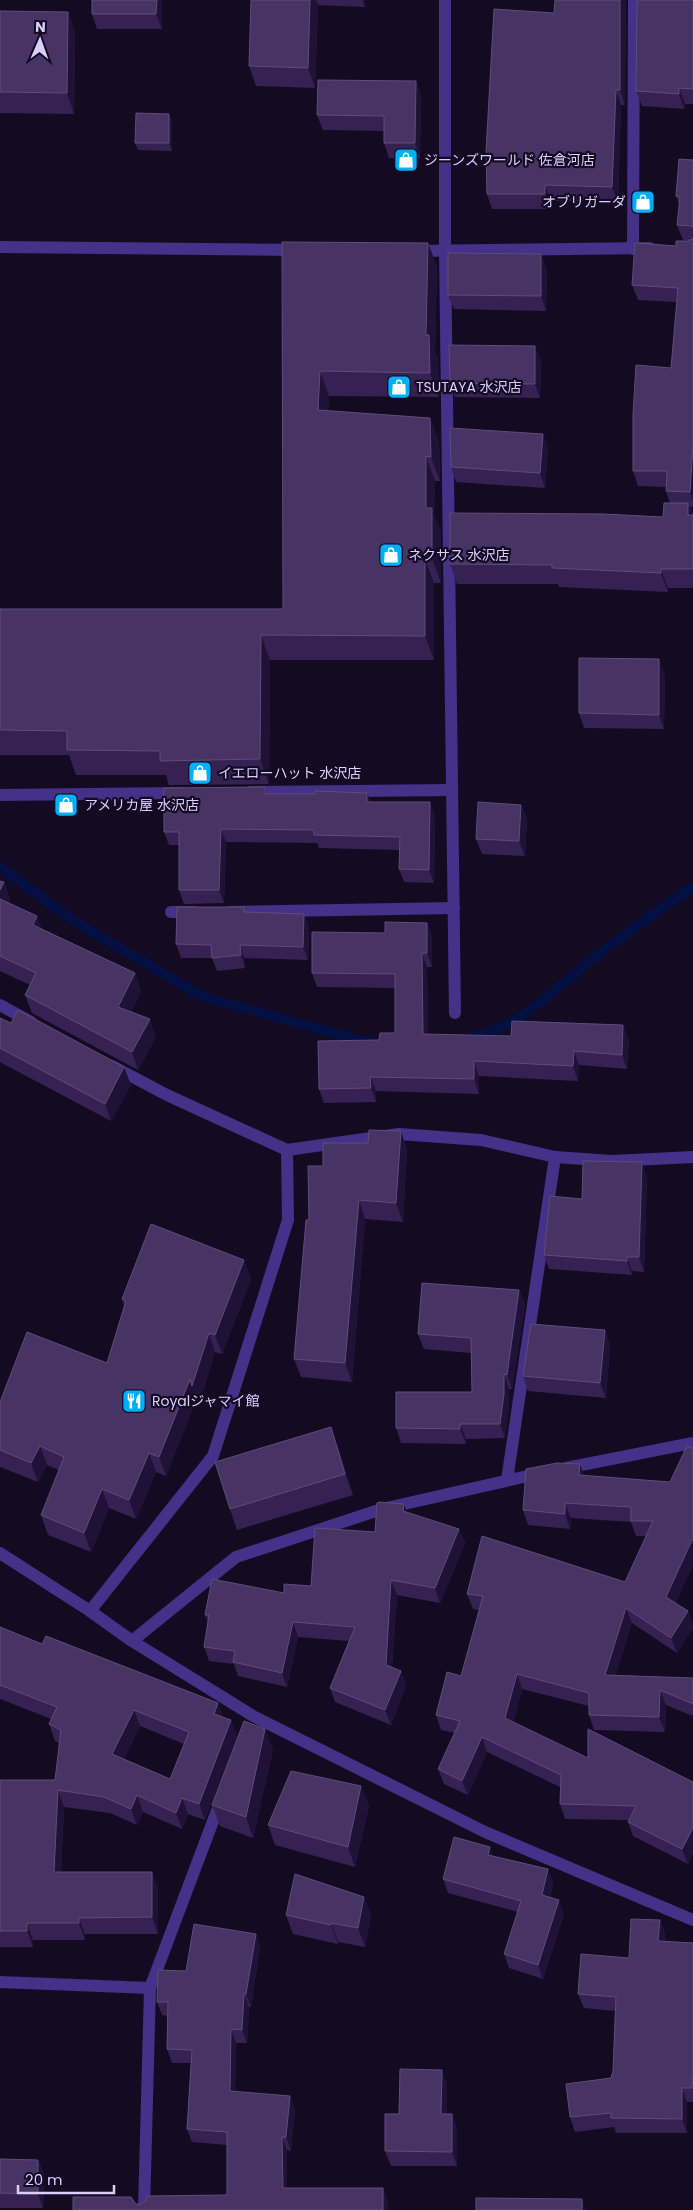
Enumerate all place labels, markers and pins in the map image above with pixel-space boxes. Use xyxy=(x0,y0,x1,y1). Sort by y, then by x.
shop icon: ジーンズワールド 佐倉河店 xyxy=(393,147,419,173)
place label: ジーンズワールド 佐倉河店 xyxy=(424,150,595,170)
shop icon: オブリガーダ xyxy=(630,189,656,215)
place label: オブリガーダ xyxy=(542,192,626,212)
shop icon: TSUTAYA 水沢店 xyxy=(386,374,412,400)
place label: TSUTAYA 水沢店 xyxy=(416,377,522,397)
shop icon: ネクサス 水沢店 xyxy=(378,542,404,568)
place label: ネクサス 水沢店 xyxy=(408,545,509,565)
shop icon: イエローハット 水沢店 xyxy=(187,760,213,786)
place label: イエローハット 水沢店 xyxy=(218,763,361,783)
shop icon: アメリカ屋 水沢店 xyxy=(53,792,79,818)
place label: アメリカ屋 水沢店 xyxy=(84,795,199,815)
restaurant icon: Royalジャマイ館 xyxy=(121,1388,147,1414)
place label: Royalジャマイ館 xyxy=(152,1391,260,1411)

